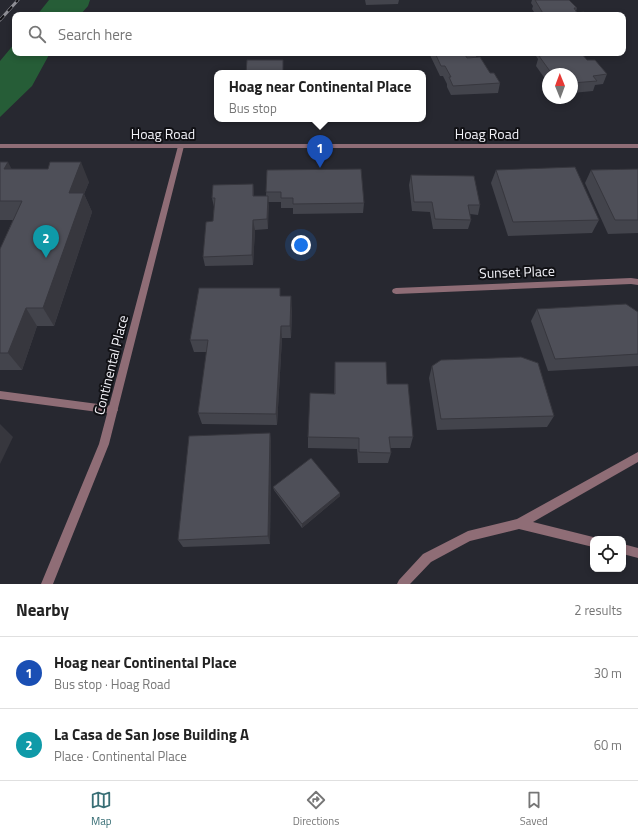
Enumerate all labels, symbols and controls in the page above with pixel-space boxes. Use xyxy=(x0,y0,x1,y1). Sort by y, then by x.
search box xyxy=(12,12,626,56)
icon: search xyxy=(26,23,48,45)
text: Search here xyxy=(58,23,132,46)
north arrow xyxy=(542,68,578,104)
popup xyxy=(214,70,426,122)
text: Hoag near Continental Place xyxy=(229,75,411,98)
text: Bus stop xyxy=(229,98,277,118)
street label: Hoag Road xyxy=(131,123,195,144)
street label: Hoag Road xyxy=(455,123,519,144)
pin: 1 xyxy=(307,135,333,168)
pin: 2 xyxy=(33,225,59,258)
your location xyxy=(291,235,311,255)
street label: Sunset Place xyxy=(479,260,555,283)
street label: Continental Place xyxy=(88,313,133,417)
map controls xyxy=(590,536,626,572)
button: locate xyxy=(590,536,626,572)
text: Nearby xyxy=(16,597,69,623)
text: 2 results xyxy=(574,600,622,620)
text: Hoag near Continental Place xyxy=(54,651,237,674)
text: 1 xyxy=(25,663,33,683)
text: 30 m xyxy=(594,663,622,683)
text: Bus stop · Hoag Road xyxy=(54,674,170,694)
text: La Casa de San Jose Building A xyxy=(54,723,249,746)
text: 2 xyxy=(25,735,33,755)
text: 60 m xyxy=(594,735,622,755)
text: Place · Continental Place xyxy=(54,746,187,766)
tab: Map xyxy=(90,789,112,829)
tab: Directions xyxy=(293,789,339,829)
tab: Saved xyxy=(520,789,548,829)

